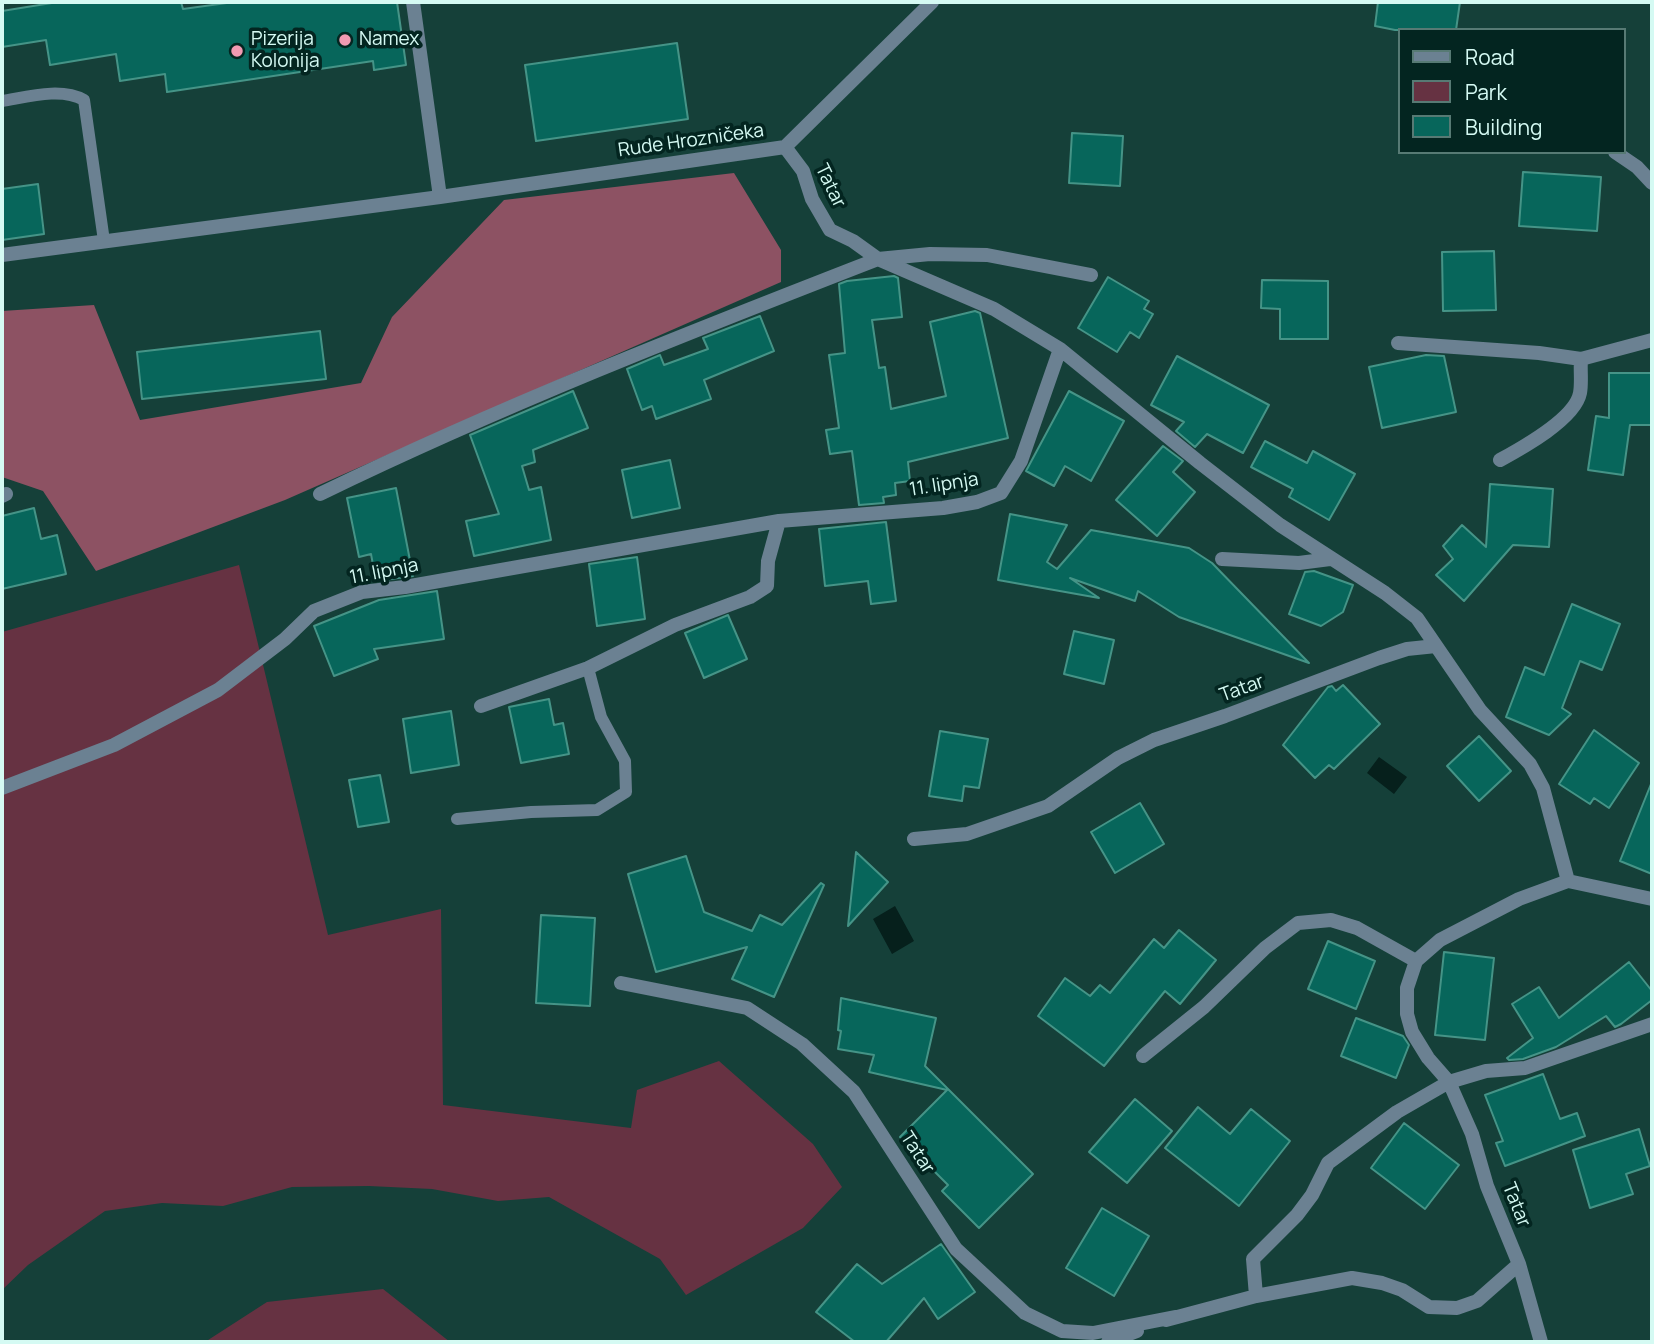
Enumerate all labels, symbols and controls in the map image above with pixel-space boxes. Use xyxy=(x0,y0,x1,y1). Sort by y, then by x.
legend xyxy=(1398,28,1626,154)
place label: Pizerija Kolonija xyxy=(251,29,319,73)
place label: Namex xyxy=(359,29,419,51)
marker: Namex xyxy=(337,32,353,48)
marker: Pizerija Kolonija xyxy=(229,43,245,59)
text: Road xyxy=(1465,43,1515,71)
text: Park xyxy=(1465,78,1507,106)
text: Building xyxy=(1465,113,1542,141)
street label: Rude Hrozničeka xyxy=(617,119,765,163)
street label: Tatar xyxy=(810,161,850,211)
street label: 11. lipnja xyxy=(908,468,980,502)
street label: 11. lipnja xyxy=(348,554,420,590)
street label: Tatar xyxy=(1217,670,1267,708)
street label: Tatar xyxy=(895,1128,939,1178)
street label: Tatar xyxy=(1497,1180,1535,1230)

